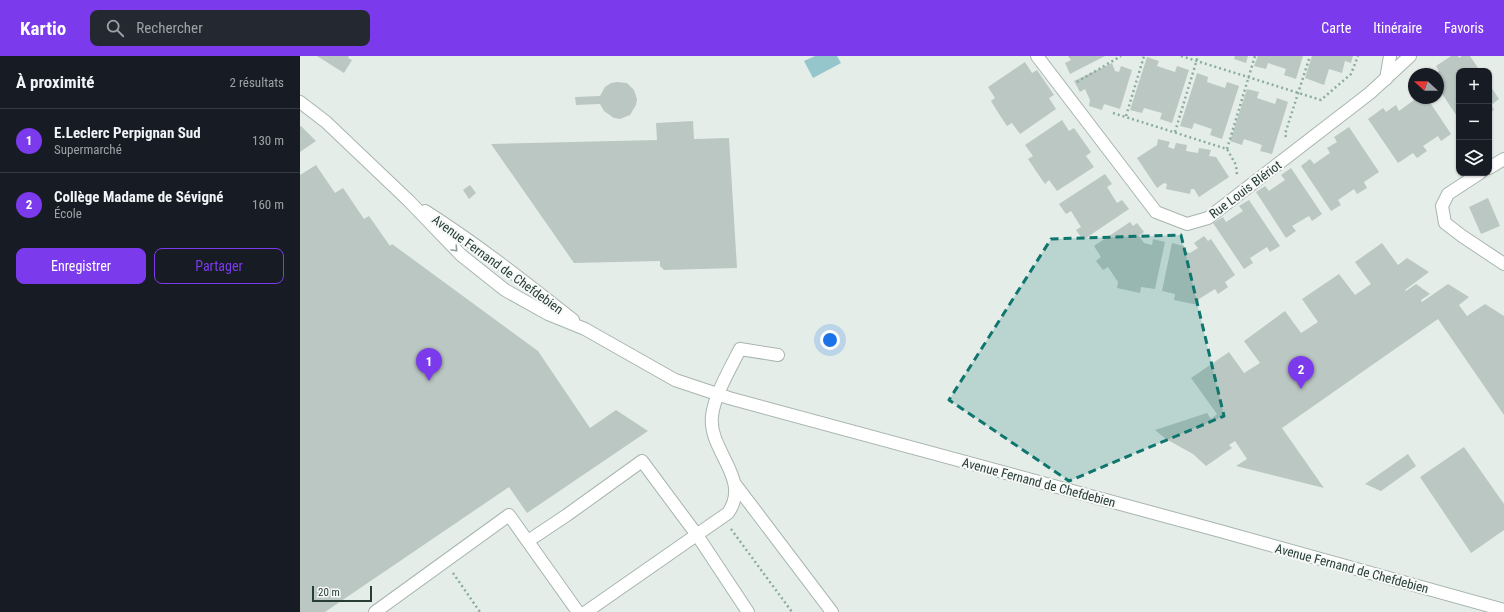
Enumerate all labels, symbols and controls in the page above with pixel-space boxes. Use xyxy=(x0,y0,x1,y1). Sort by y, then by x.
search box xyxy=(90,10,370,46)
text: Kartio xyxy=(20,17,66,40)
icon: search xyxy=(104,17,126,39)
text: Rechercher xyxy=(136,19,203,37)
text: Carte xyxy=(1321,20,1351,36)
text: Itinéraire xyxy=(1373,20,1422,36)
text: Favoris xyxy=(1444,20,1484,36)
north arrow xyxy=(1408,68,1444,104)
map controls xyxy=(1456,68,1492,176)
button: + xyxy=(1456,68,1492,104)
text: À proximité xyxy=(16,72,94,92)
text: 2 résultats xyxy=(230,75,284,90)
button: − xyxy=(1456,104,1492,140)
text: E.Leclerc Perpignan Sud xyxy=(54,124,201,142)
text: 1 xyxy=(26,133,32,148)
text: 130 m xyxy=(252,133,284,148)
button: layers xyxy=(1456,140,1492,176)
text: Supermarché xyxy=(54,142,122,157)
street label: Rue Louis Blériot xyxy=(1206,157,1285,221)
text: Collège Madame de Sévigné xyxy=(54,188,224,206)
text: 2 xyxy=(26,197,32,212)
text: 160 m xyxy=(252,197,284,212)
text: École xyxy=(54,206,82,221)
street label: Avenue Fernand de Chefdebien xyxy=(429,212,566,317)
one-way arrow xyxy=(450,244,458,252)
button: Enregistrer xyxy=(16,248,146,284)
button: Partager xyxy=(154,248,284,284)
your location xyxy=(820,330,840,350)
pin: 1 xyxy=(416,348,442,381)
pin: 2 xyxy=(1288,356,1314,389)
street label: Avenue Fernand de Chefdebien xyxy=(960,455,1117,510)
street label: Avenue Fernand de Chefdebien xyxy=(1273,541,1430,596)
scale bar xyxy=(312,584,372,603)
text: 20 m xyxy=(318,586,340,599)

